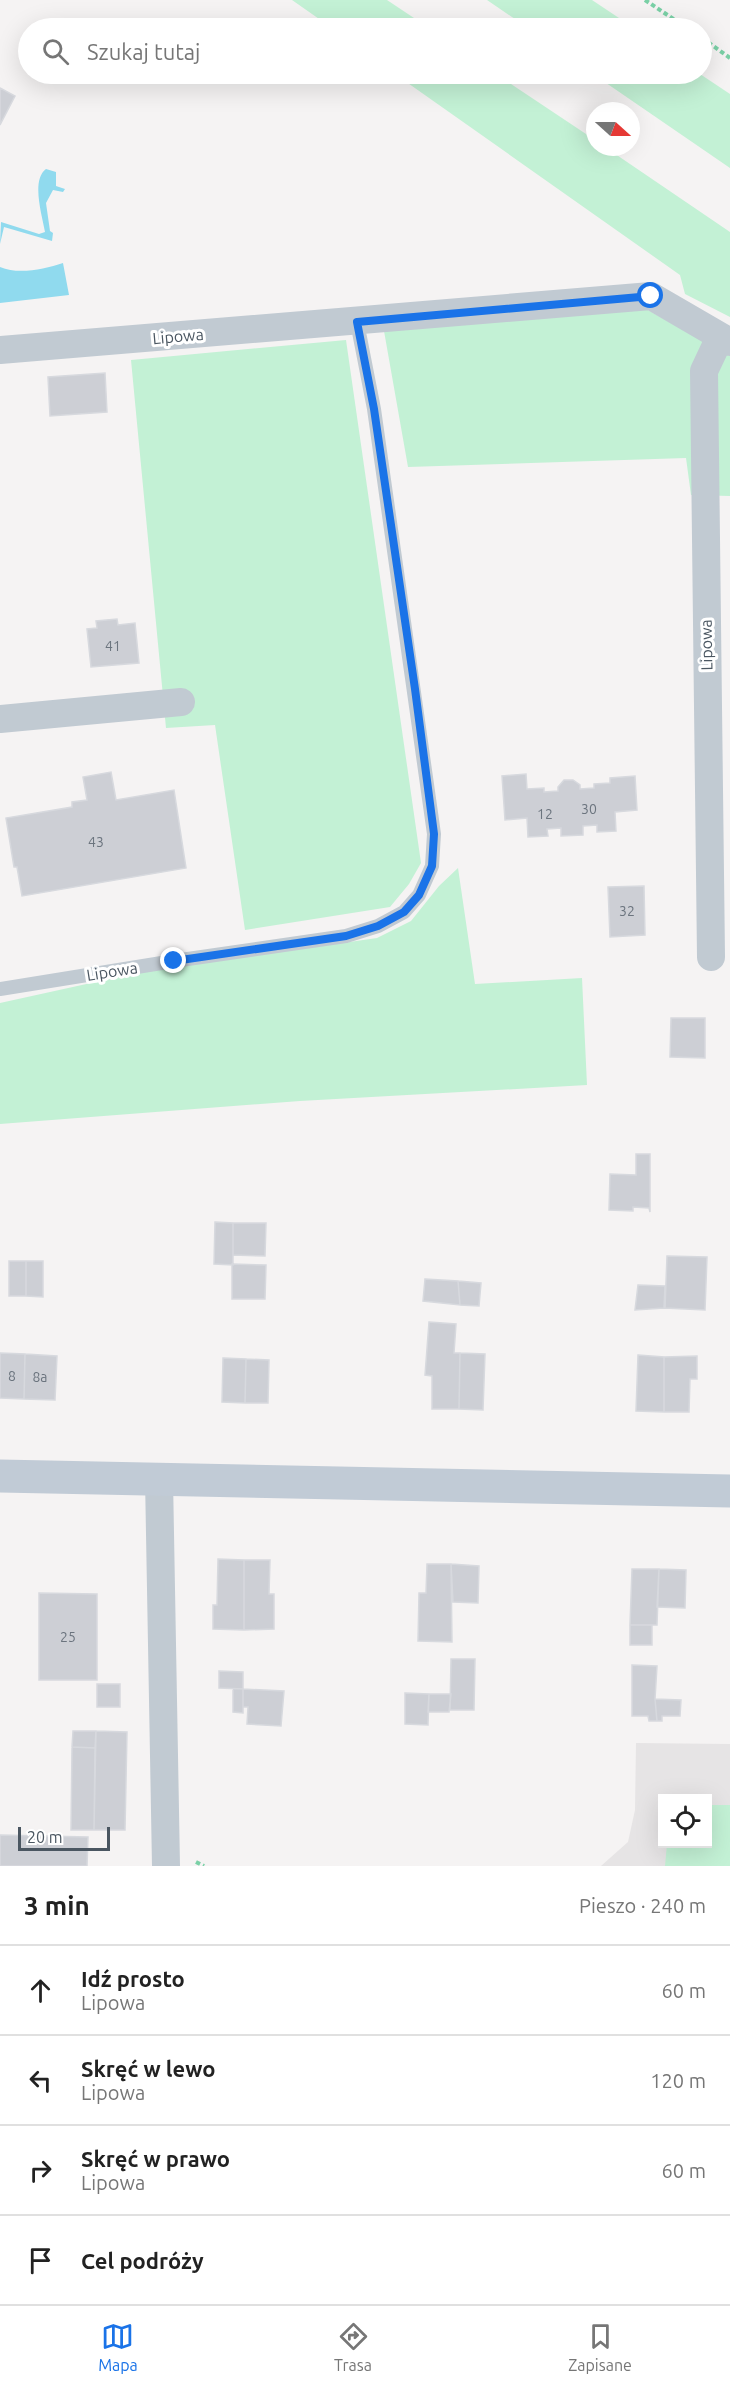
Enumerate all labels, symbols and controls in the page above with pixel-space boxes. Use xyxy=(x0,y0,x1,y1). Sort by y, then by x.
search box xyxy=(18,18,712,84)
icon: search xyxy=(39,35,72,68)
text: Szukaj tutaj xyxy=(87,39,200,64)
north arrow xyxy=(586,102,640,156)
route start xyxy=(637,282,663,308)
street label: Lipowa xyxy=(152,325,204,347)
street label: Lipowa xyxy=(697,619,715,671)
house number: 41 xyxy=(105,638,121,654)
house number: 30 xyxy=(581,801,597,817)
house number: 12 xyxy=(537,806,553,822)
house number: 43 xyxy=(88,834,104,850)
house number: 32 xyxy=(619,903,635,919)
route end xyxy=(160,947,186,973)
street label: Lipowa xyxy=(85,958,139,984)
house number: 8 xyxy=(8,1368,16,1384)
house number: 8a xyxy=(32,1369,48,1385)
house number: 25 xyxy=(60,1629,76,1645)
map controls xyxy=(658,1794,712,1848)
button: locate xyxy=(658,1794,712,1848)
scale bar xyxy=(18,1824,110,1852)
text: 20 m xyxy=(27,1828,63,1846)
text: 3 min xyxy=(24,1891,90,1920)
text: Pieszo · 240 m xyxy=(579,1894,706,1917)
text: Idź prosto xyxy=(81,1966,185,1991)
icon: ahead xyxy=(24,1974,57,2007)
text: 60 m xyxy=(662,1979,706,2002)
text: Lipowa xyxy=(81,1991,145,2014)
text: Skręć w lewo xyxy=(81,2056,215,2081)
icon: left xyxy=(24,2064,57,2097)
text: 120 m xyxy=(650,2069,706,2092)
text: Lipowa xyxy=(81,2081,145,2104)
text: Skręć w prawo xyxy=(81,2146,230,2171)
icon: right xyxy=(24,2154,57,2187)
text: 60 m xyxy=(662,2159,706,2182)
text: Lipowa xyxy=(81,2171,145,2194)
icon: arrive xyxy=(24,2244,57,2277)
text: Cel podróży xyxy=(81,2248,204,2273)
tab: Mapa xyxy=(98,2320,138,2374)
tab: Trasa xyxy=(334,2320,372,2374)
tab: Zapisane xyxy=(568,2320,632,2374)

